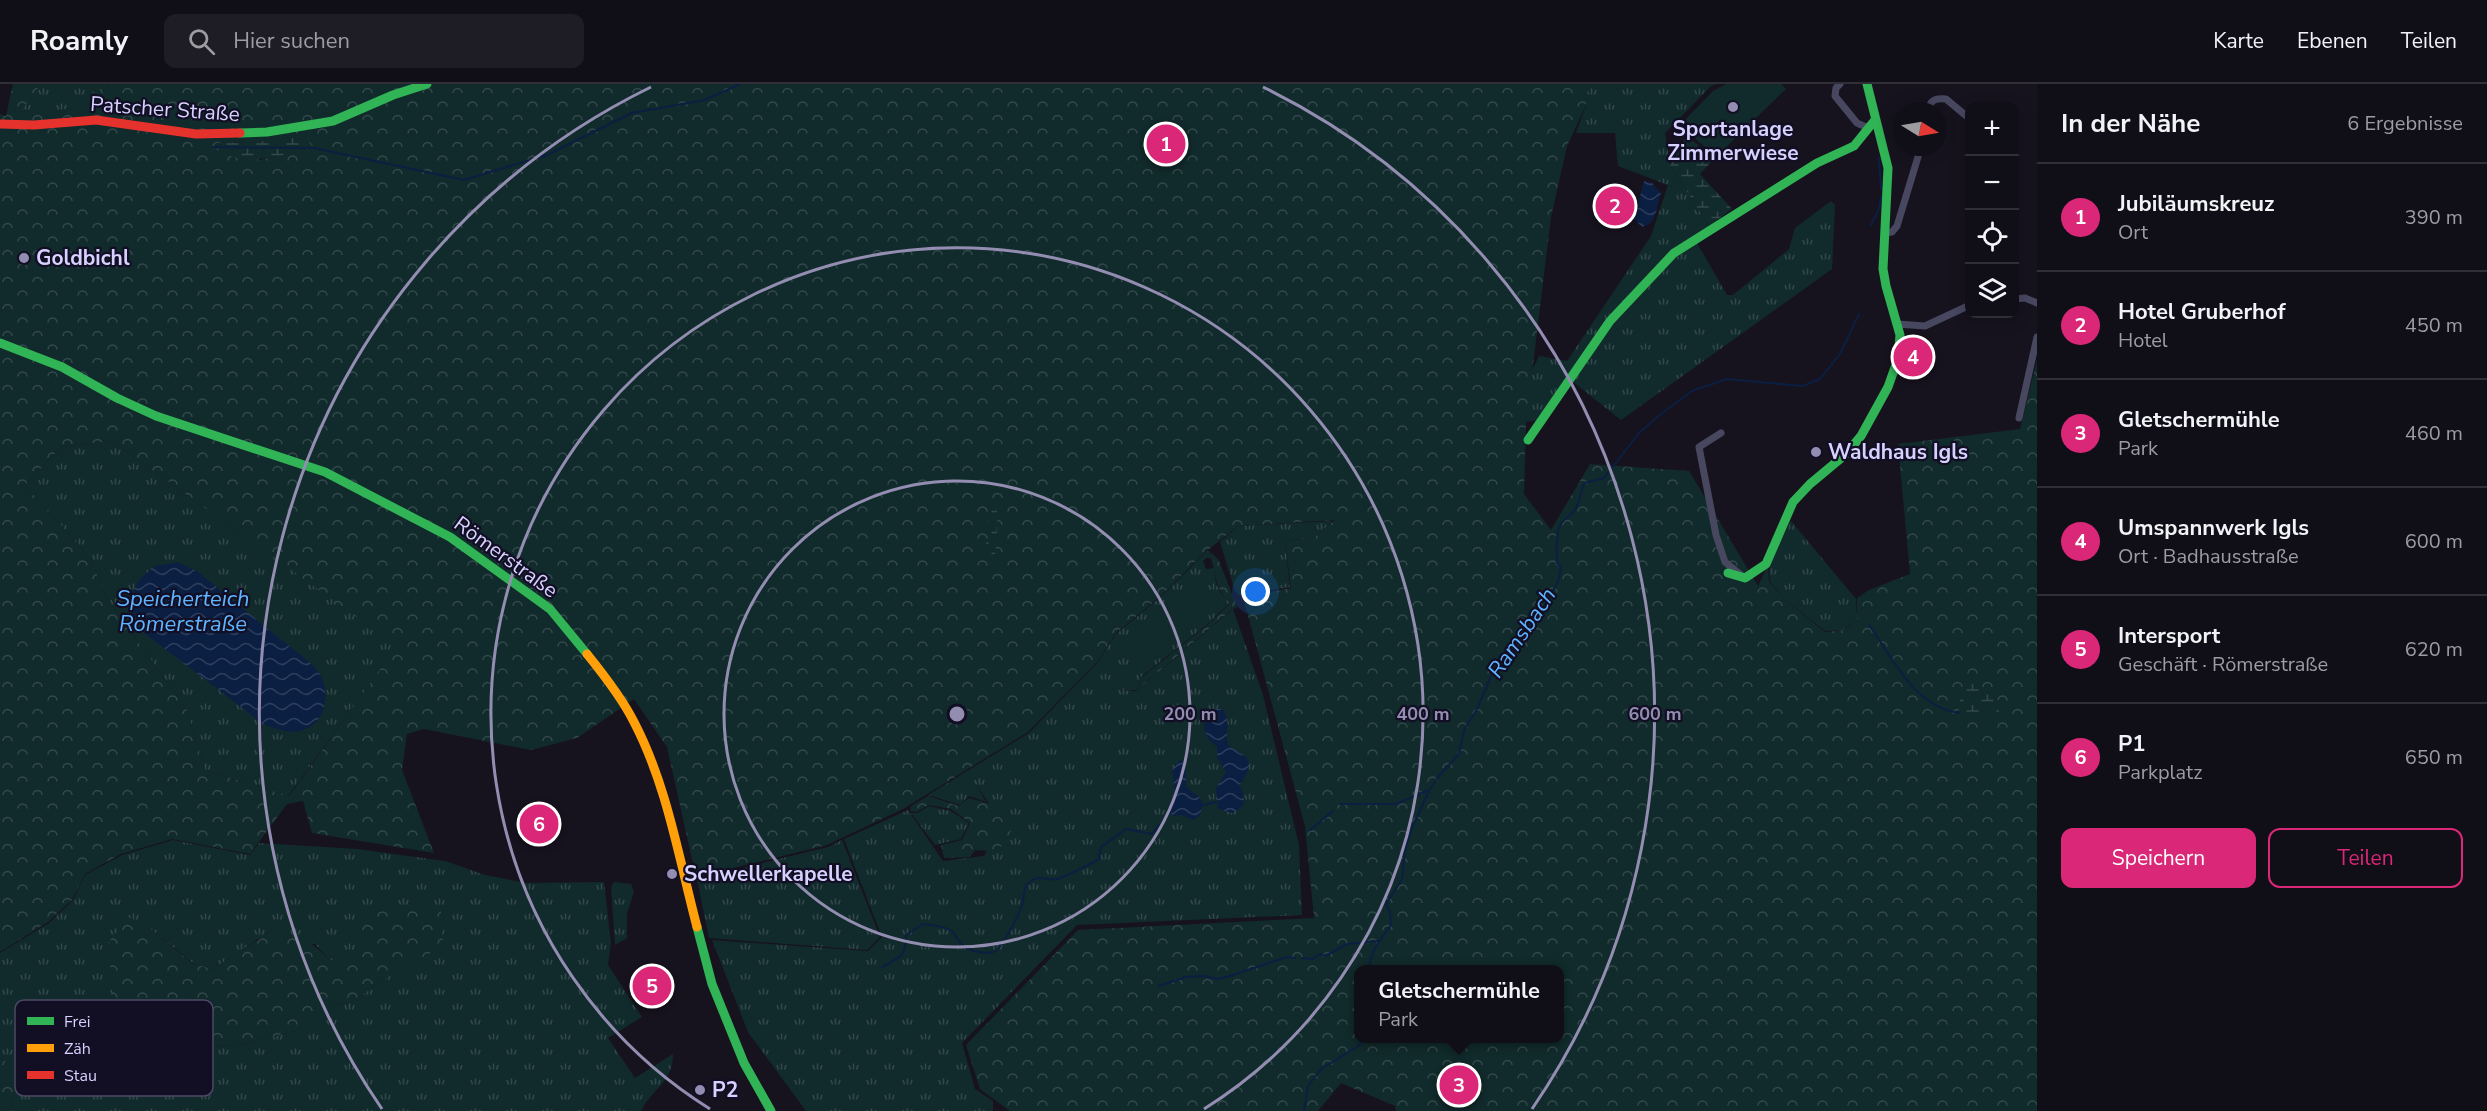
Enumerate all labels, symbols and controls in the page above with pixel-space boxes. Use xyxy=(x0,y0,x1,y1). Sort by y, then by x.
search box xyxy=(164,14,584,68)
text: Roamly xyxy=(30,22,128,60)
icon: search xyxy=(185,25,218,58)
text: Hier suchen xyxy=(233,26,350,56)
text: Karte xyxy=(2213,27,2264,55)
text: Ebenen xyxy=(2297,27,2368,55)
text: Teilen xyxy=(2401,27,2457,55)
street label: Patscher Straße xyxy=(89,90,241,128)
marker: Sportanlage Zimmerwiese xyxy=(1726,100,1740,114)
north arrow xyxy=(1893,102,1947,156)
map controls xyxy=(1965,102,2019,318)
button: + xyxy=(1965,102,2019,156)
text: In der Nähe xyxy=(2061,106,2200,141)
text: 6 Ergebnisse xyxy=(2347,110,2463,137)
place label: Sportanlage Zimmerwiese xyxy=(1667,115,1799,167)
pin: 1 xyxy=(1146,122,1186,166)
button: − xyxy=(1965,156,2019,210)
pin: 2 xyxy=(1596,184,1634,228)
text: Jubiläumskreuz xyxy=(2118,189,2275,219)
text: 1 xyxy=(2075,204,2087,231)
text: 390 m xyxy=(2405,204,2463,231)
button: locate xyxy=(1965,210,2019,264)
text: Ort xyxy=(2118,219,2148,246)
place label: Goldbichl xyxy=(36,244,130,272)
marker: Goldbichl xyxy=(17,251,31,265)
button: layers xyxy=(1965,264,2019,318)
text: Hotel Gruberhof xyxy=(2118,297,2286,327)
text: 2 xyxy=(2075,312,2087,339)
text: 450 m xyxy=(2405,312,2463,339)
text: Hotel xyxy=(2118,327,2168,354)
pin: 4 xyxy=(1894,334,1932,380)
text: Gletschermühle xyxy=(2118,405,2280,435)
text: 3 xyxy=(2075,420,2087,447)
text: 460 m xyxy=(2405,420,2463,447)
text: Park xyxy=(2118,435,2158,462)
place label: Waldhaus Igls xyxy=(1828,438,1968,466)
marker: Waldhaus Igls xyxy=(1809,445,1823,459)
street label: Römerstraße xyxy=(448,510,564,604)
text: Umspannwerk Igls xyxy=(2118,513,2309,543)
text: 4 xyxy=(2075,528,2087,555)
text: 600 m xyxy=(2405,528,2463,555)
text: Ort · Badhausstraße xyxy=(2118,543,2299,570)
your location xyxy=(1241,577,1270,606)
water label: Ramsbach xyxy=(1481,582,1563,684)
water label: Speicherteich Römerstraße xyxy=(116,584,250,639)
text: Intersport xyxy=(2118,621,2220,651)
text: 5 xyxy=(2075,636,2087,663)
text: 620 m xyxy=(2405,636,2463,663)
text: Geschäft · Römerstraße xyxy=(2118,651,2328,678)
text: 200 m xyxy=(1163,702,1217,726)
text: 400 m xyxy=(1396,702,1450,726)
text: 600 m xyxy=(1628,702,1682,726)
centre of rings xyxy=(947,704,967,724)
text: P1 xyxy=(2118,729,2146,759)
text: 6 xyxy=(2075,744,2087,771)
text: 650 m xyxy=(2405,744,2463,771)
text: Parkplatz xyxy=(2118,759,2202,786)
pin: 6 xyxy=(520,802,558,846)
button: Speichern xyxy=(2061,828,2256,888)
button: Teilen xyxy=(2268,828,2463,888)
place label: Schwellerkapelle xyxy=(684,860,853,888)
marker: Schwellerkapelle xyxy=(665,867,679,881)
pin: 5 xyxy=(632,964,672,1008)
popup xyxy=(1354,965,1564,1043)
text: Gletschermühle xyxy=(1378,976,1540,1006)
legend xyxy=(15,1000,213,1096)
text: Park xyxy=(1378,1006,1418,1033)
text: Frei xyxy=(64,1011,90,1033)
text: Zäh xyxy=(64,1038,91,1060)
pin: 3 xyxy=(1440,1062,1478,1108)
text: Stau xyxy=(64,1065,97,1087)
place label: P2 xyxy=(712,1076,738,1104)
marker: P2 xyxy=(693,1083,707,1097)

